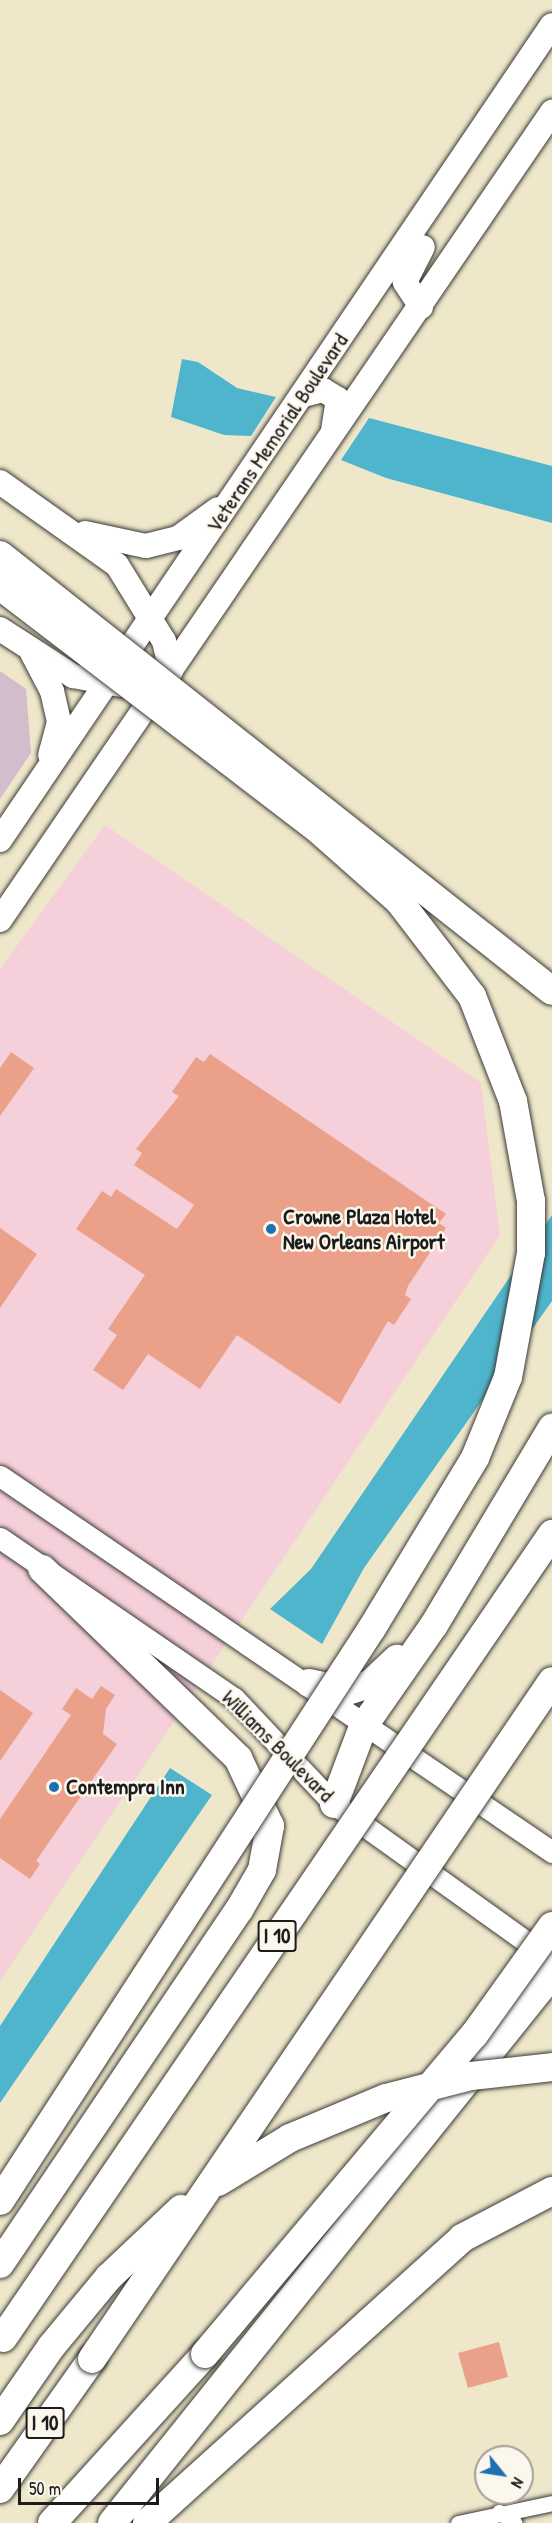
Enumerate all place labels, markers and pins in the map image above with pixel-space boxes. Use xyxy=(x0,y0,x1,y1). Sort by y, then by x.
place label: Crowne Plaza Hotel New Orleans Airport xyxy=(283,1203,445,1254)
marker: Crowne Plaza Hotel New Orleans Airport xyxy=(264,1222,278,1236)
place label: Contempra Inn xyxy=(66,1774,185,1800)
marker: Contempra Inn xyxy=(47,1780,61,1794)

